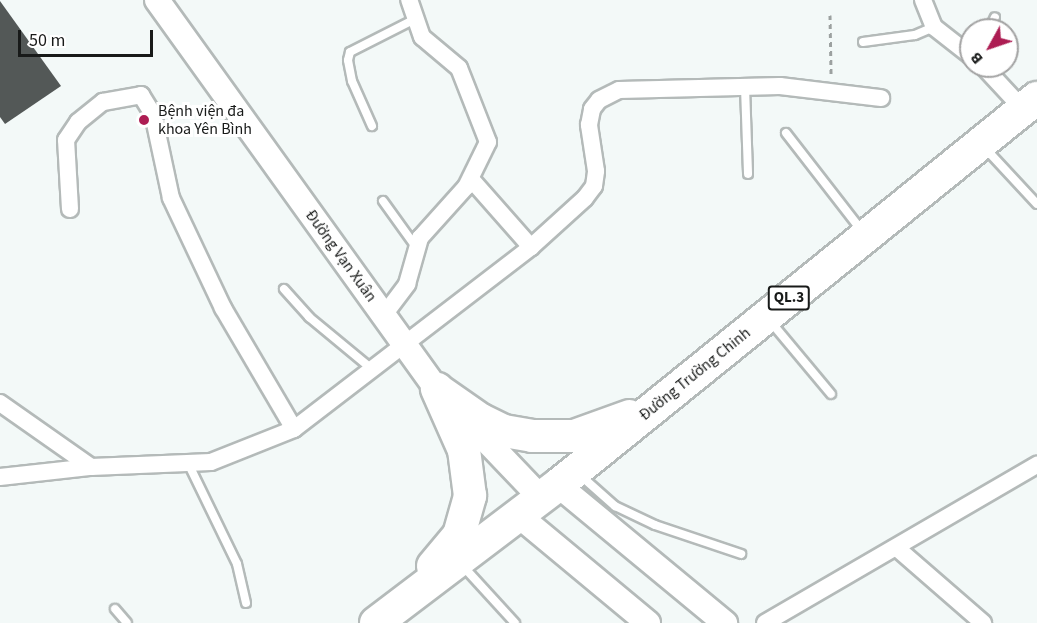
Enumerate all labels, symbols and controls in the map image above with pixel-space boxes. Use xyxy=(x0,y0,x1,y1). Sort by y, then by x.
scale bar xyxy=(21,18,156,56)
north arrow xyxy=(959,18,1019,78)
text: 50 m xyxy=(29,28,65,53)
text: B xyxy=(965,48,988,69)
place label: Bệnh viện đa khoa Yên Bình xyxy=(158,101,252,139)
marker: Bệnh viện đa khoa Yên Bình xyxy=(135,111,153,129)
street label: Đường Vạn Xuân xyxy=(301,206,381,306)
road number: QL.3 xyxy=(766,286,812,310)
street label: Đường Trường Chinh xyxy=(636,323,754,425)

